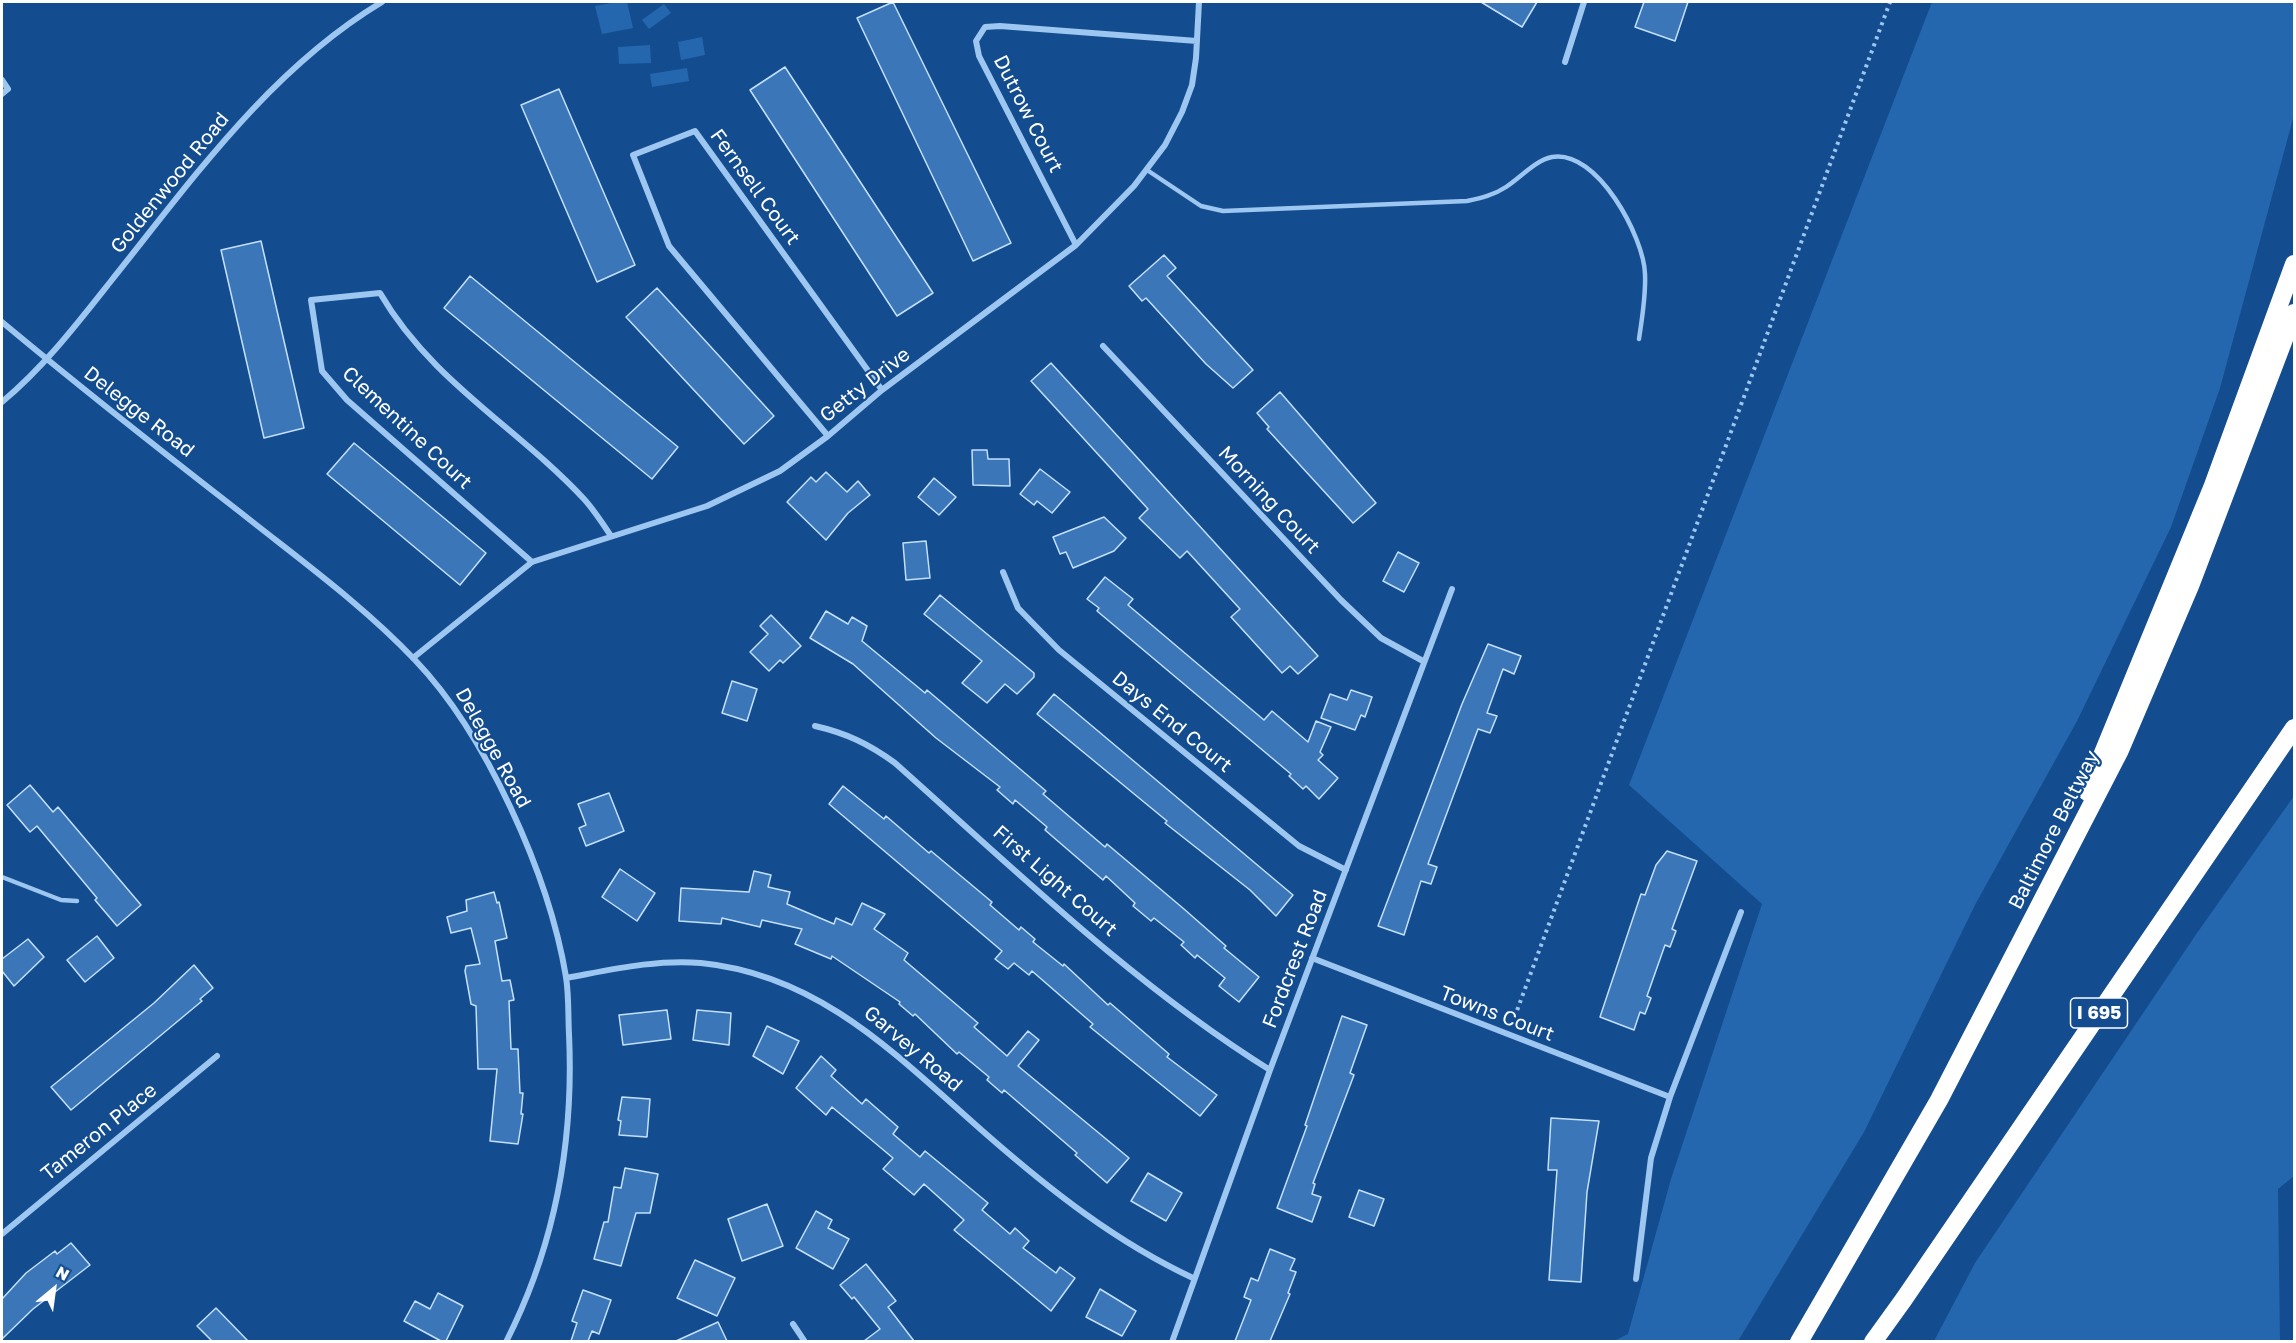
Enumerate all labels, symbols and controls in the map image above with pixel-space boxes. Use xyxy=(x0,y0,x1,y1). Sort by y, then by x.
street label: Dutrow Court xyxy=(988,51,1068,177)
street label: Goldenwood Road xyxy=(106,108,234,258)
street label: Fernsell Court xyxy=(705,124,805,250)
street label: Getty Drive xyxy=(815,342,915,428)
street label: Delegge Road xyxy=(79,361,199,463)
street label: Clementine Court xyxy=(337,362,477,494)
street label: Morning Court xyxy=(1213,441,1325,559)
street label: Days End Court xyxy=(1107,666,1237,778)
street label: Delegge Road xyxy=(450,684,536,812)
street label: Baltimore Beltway xyxy=(2004,747,2104,913)
street label: First Light Court xyxy=(988,821,1122,941)
street label: Fordcrest Road xyxy=(1258,886,1332,1032)
street label: Towns Court xyxy=(1436,981,1558,1047)
road number: I 695 xyxy=(2070,998,2128,1028)
street label: Garvey Road xyxy=(859,1001,967,1097)
street label: Tameron Place xyxy=(37,1078,161,1186)
north arrow xyxy=(24,1259,84,1319)
text: N xyxy=(53,1262,73,1285)

